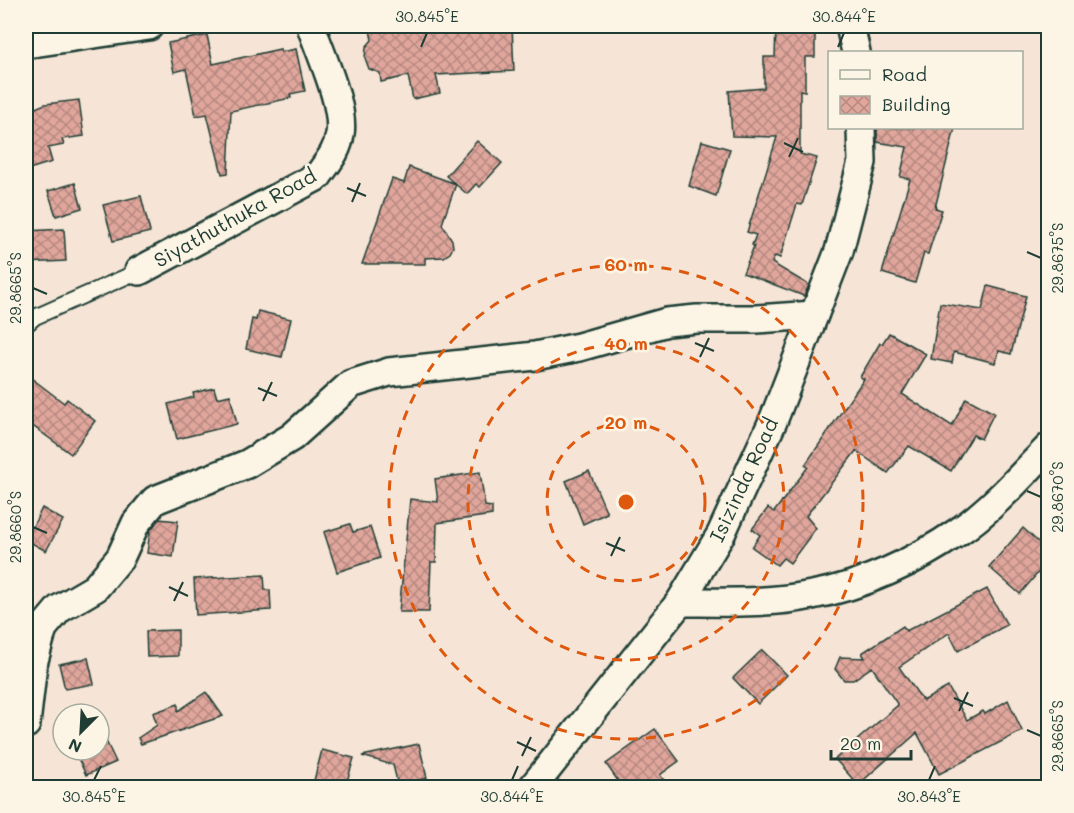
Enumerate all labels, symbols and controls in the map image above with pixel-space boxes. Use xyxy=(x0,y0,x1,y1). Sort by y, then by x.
text: 30.845°E xyxy=(395,6,459,26)
text: 30.844°E xyxy=(812,6,876,26)
legend xyxy=(828,51,1023,129)
text: Road xyxy=(882,62,927,86)
text: Building xyxy=(882,92,950,116)
street label: Siyathuthuka Road xyxy=(149,162,320,273)
text: 29.8675°S xyxy=(1047,222,1067,294)
text: 29.8665°S xyxy=(5,252,25,324)
text: 60 m xyxy=(604,252,648,276)
text: 40 m xyxy=(604,331,648,355)
text: 20 m xyxy=(605,410,647,434)
street label: Isizinda Road xyxy=(703,413,783,546)
text: 29.8670°S xyxy=(1047,461,1067,533)
text: 29.8660°S xyxy=(5,491,25,563)
centre of rings xyxy=(616,492,636,512)
text: 29.8665°S xyxy=(1047,700,1067,772)
north arrow xyxy=(51,702,111,762)
scale bar xyxy=(831,723,910,761)
text: 20 m xyxy=(840,731,881,755)
text: N xyxy=(65,734,85,758)
text: 30.845°E xyxy=(62,786,126,806)
text: 30.844°E xyxy=(480,786,544,806)
text: 30.843°E xyxy=(897,786,961,806)

